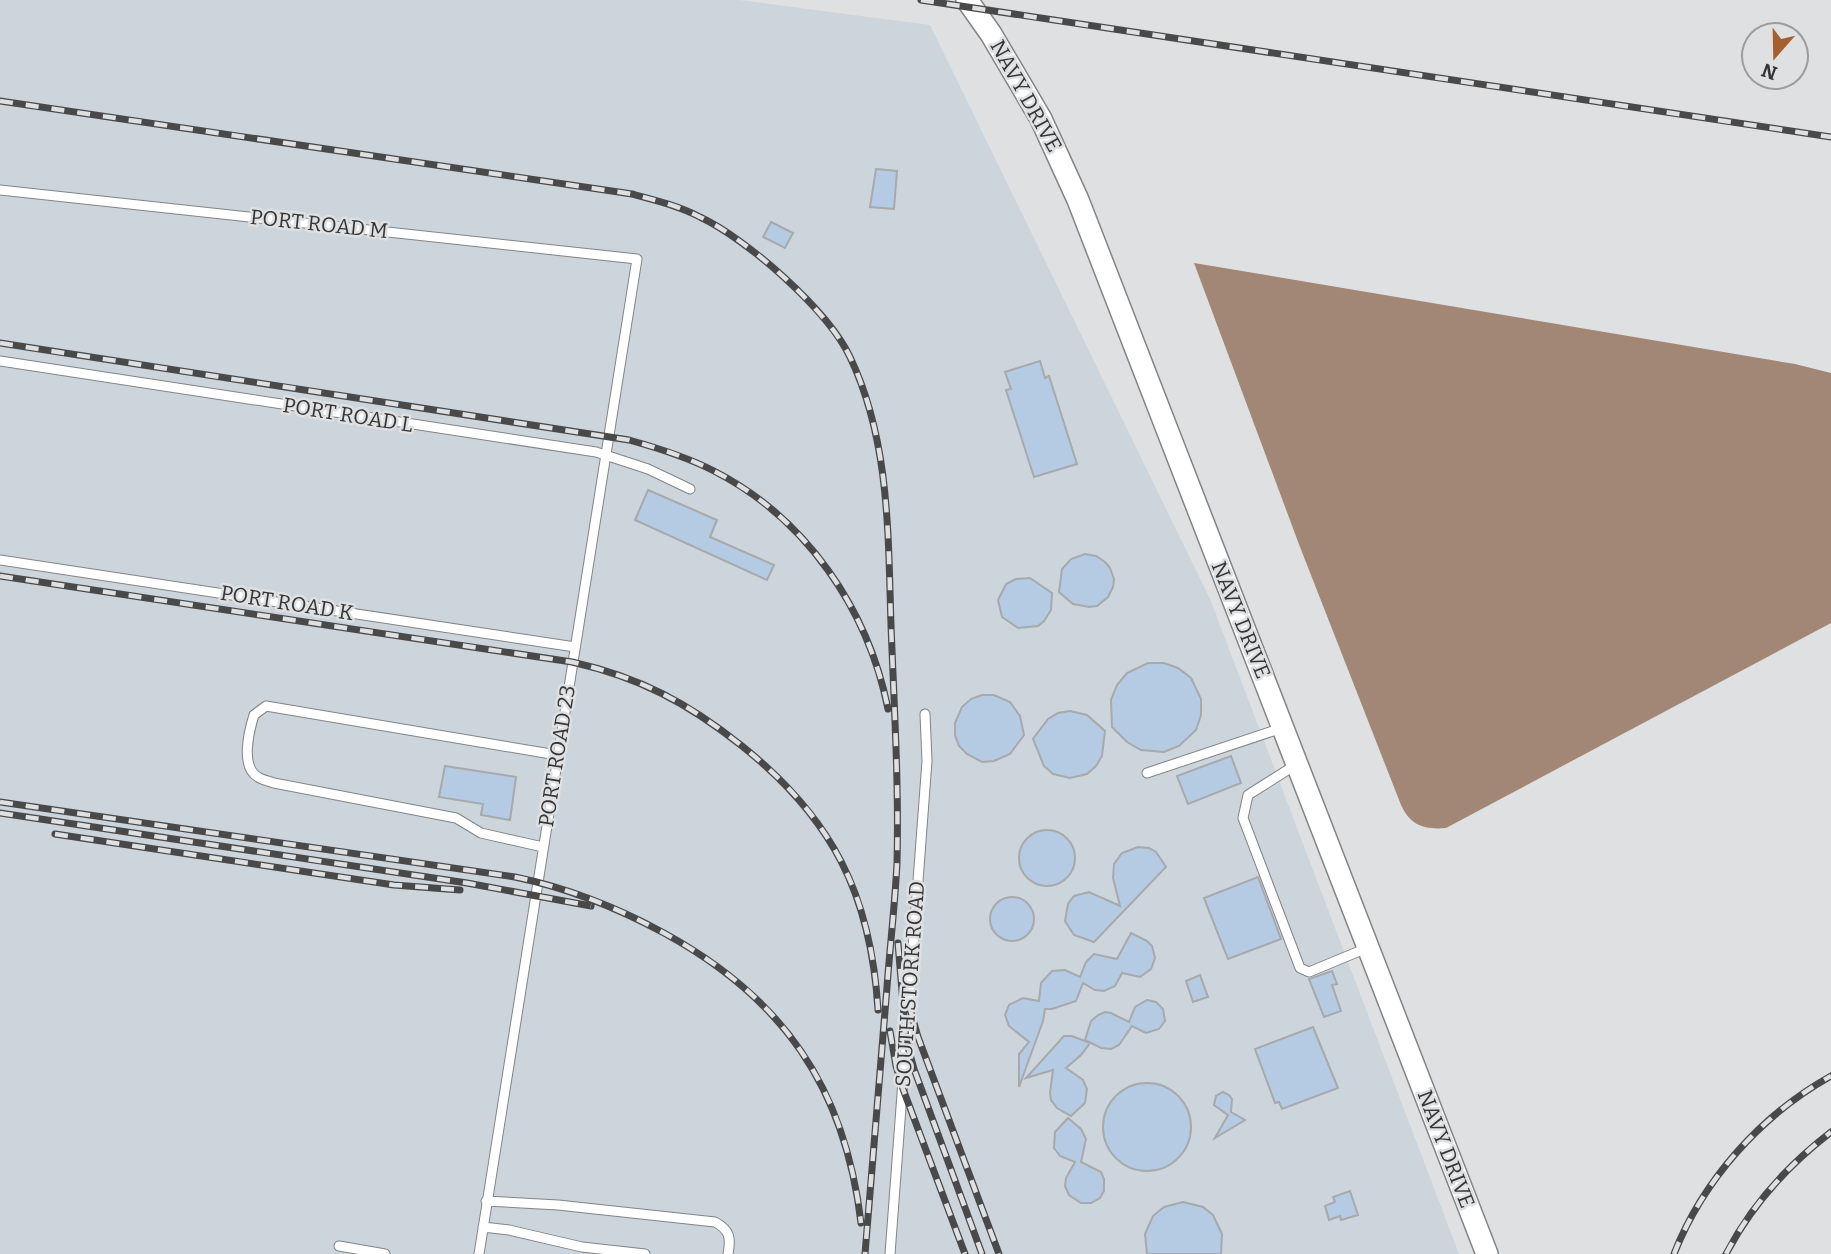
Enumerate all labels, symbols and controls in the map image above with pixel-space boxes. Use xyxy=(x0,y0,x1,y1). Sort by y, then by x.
north arrow xyxy=(1740,21,1810,91)
street label: NAVY DRIVE xyxy=(985,35,1067,157)
text: N xyxy=(1758,58,1780,85)
street label: PORT ROAD M xyxy=(249,204,389,244)
street label: PORT ROAD L xyxy=(281,392,415,438)
street label: NAVY DRIVE xyxy=(1206,558,1276,682)
street label: PORT ROAD K xyxy=(218,580,356,626)
street label: PORT ROAD 23 xyxy=(533,683,581,829)
street label: SOUTH STORK ROAD xyxy=(890,880,930,1088)
street label: NAVY DRIVE xyxy=(1412,1086,1480,1212)

